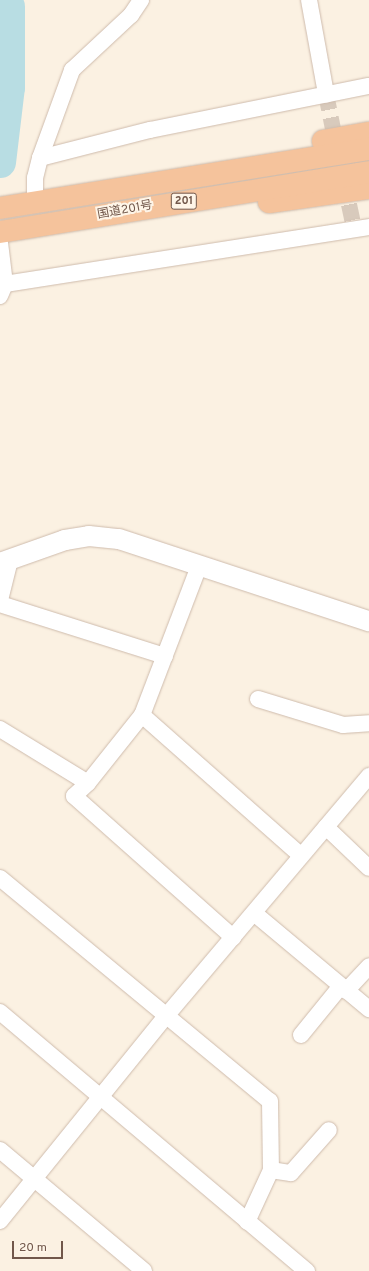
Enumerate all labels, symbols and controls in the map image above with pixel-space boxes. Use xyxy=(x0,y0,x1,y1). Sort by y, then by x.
road number: 201 xyxy=(170,192,198,210)
street label: 国道201号 xyxy=(96,199,154,223)
scale bar xyxy=(14,1233,65,1259)
text: 20 m xyxy=(19,1240,47,1256)

